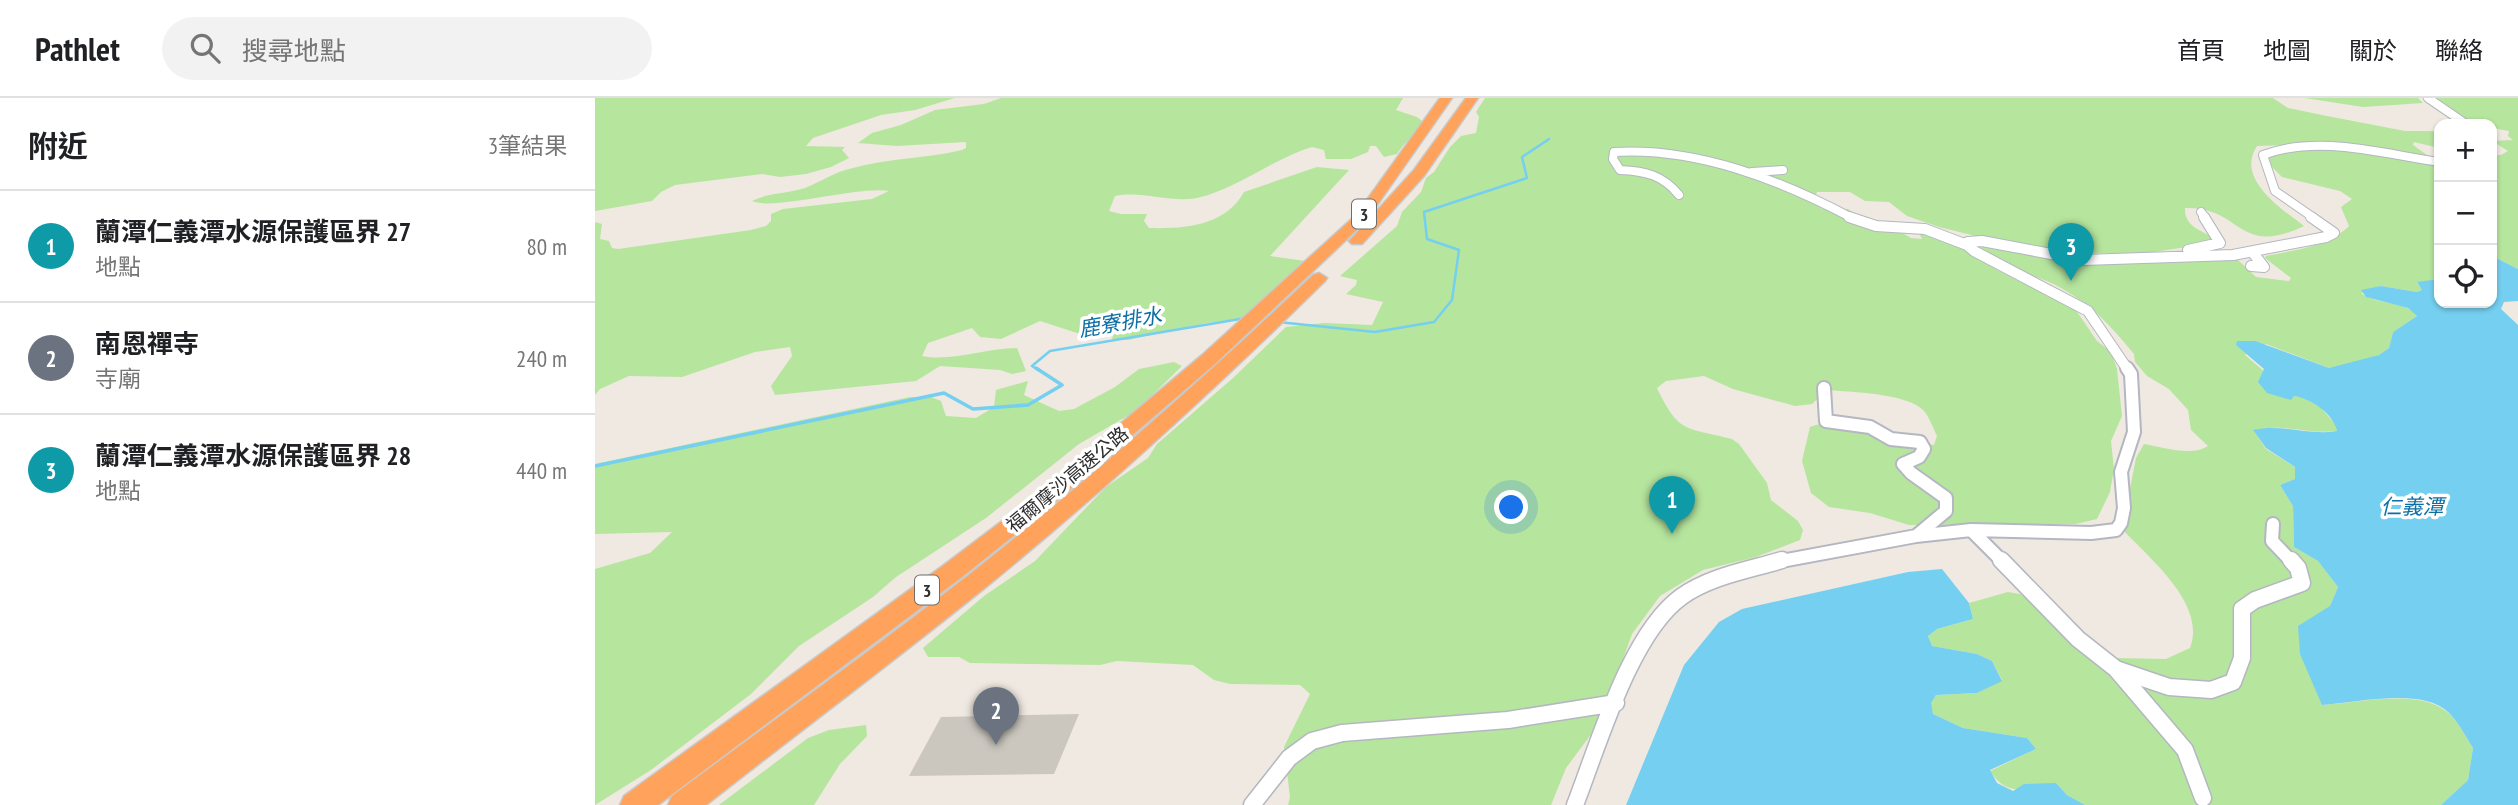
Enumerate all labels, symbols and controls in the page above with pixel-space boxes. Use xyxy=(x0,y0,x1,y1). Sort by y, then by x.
search box xyxy=(162,17,652,80)
text: Pathlet xyxy=(35,27,120,70)
icon: search xyxy=(186,29,224,67)
text: 搜尋地點 xyxy=(242,34,346,67)
text: 首頁 xyxy=(2177,35,2225,66)
text: 地圖 xyxy=(2263,35,2311,66)
text: 關於 xyxy=(2349,35,2397,66)
text: 聯絡 xyxy=(2435,35,2483,66)
map controls xyxy=(2434,119,2497,308)
button: + xyxy=(2434,119,2497,182)
text: 附近 xyxy=(28,126,88,165)
text: 3筆結果 xyxy=(488,131,567,160)
button: − xyxy=(2434,182,2497,245)
road number: 3 xyxy=(1352,200,1376,229)
text: 蘭潭仁義潭水源保護區界 27 xyxy=(95,215,411,248)
pin: 3 xyxy=(2048,223,2094,281)
text: 1 xyxy=(46,232,57,261)
text: 80 m xyxy=(526,232,567,261)
button: locate xyxy=(2434,245,2497,308)
text: 地點 xyxy=(95,252,141,281)
water label: 鹿寮排水 xyxy=(1076,301,1165,343)
text: 南恩禪寺 xyxy=(95,327,199,360)
text: 2 xyxy=(46,344,57,373)
text: 240 m xyxy=(516,344,567,373)
text: 寺廟 xyxy=(95,364,141,393)
street label: 福爾摩沙高速公路 xyxy=(1001,421,1133,537)
text: 蘭潭仁義潭水源保護區界 28 xyxy=(95,439,411,472)
text: 3 xyxy=(46,456,57,485)
text: 440 m xyxy=(516,456,567,485)
text: 地點 xyxy=(95,476,141,505)
pin: 1 xyxy=(1649,476,1695,534)
your location xyxy=(1494,490,1528,524)
water label: 仁義潭 xyxy=(2381,493,2447,520)
road number: 3 xyxy=(915,576,939,604)
pin: 2 xyxy=(973,687,1019,745)

